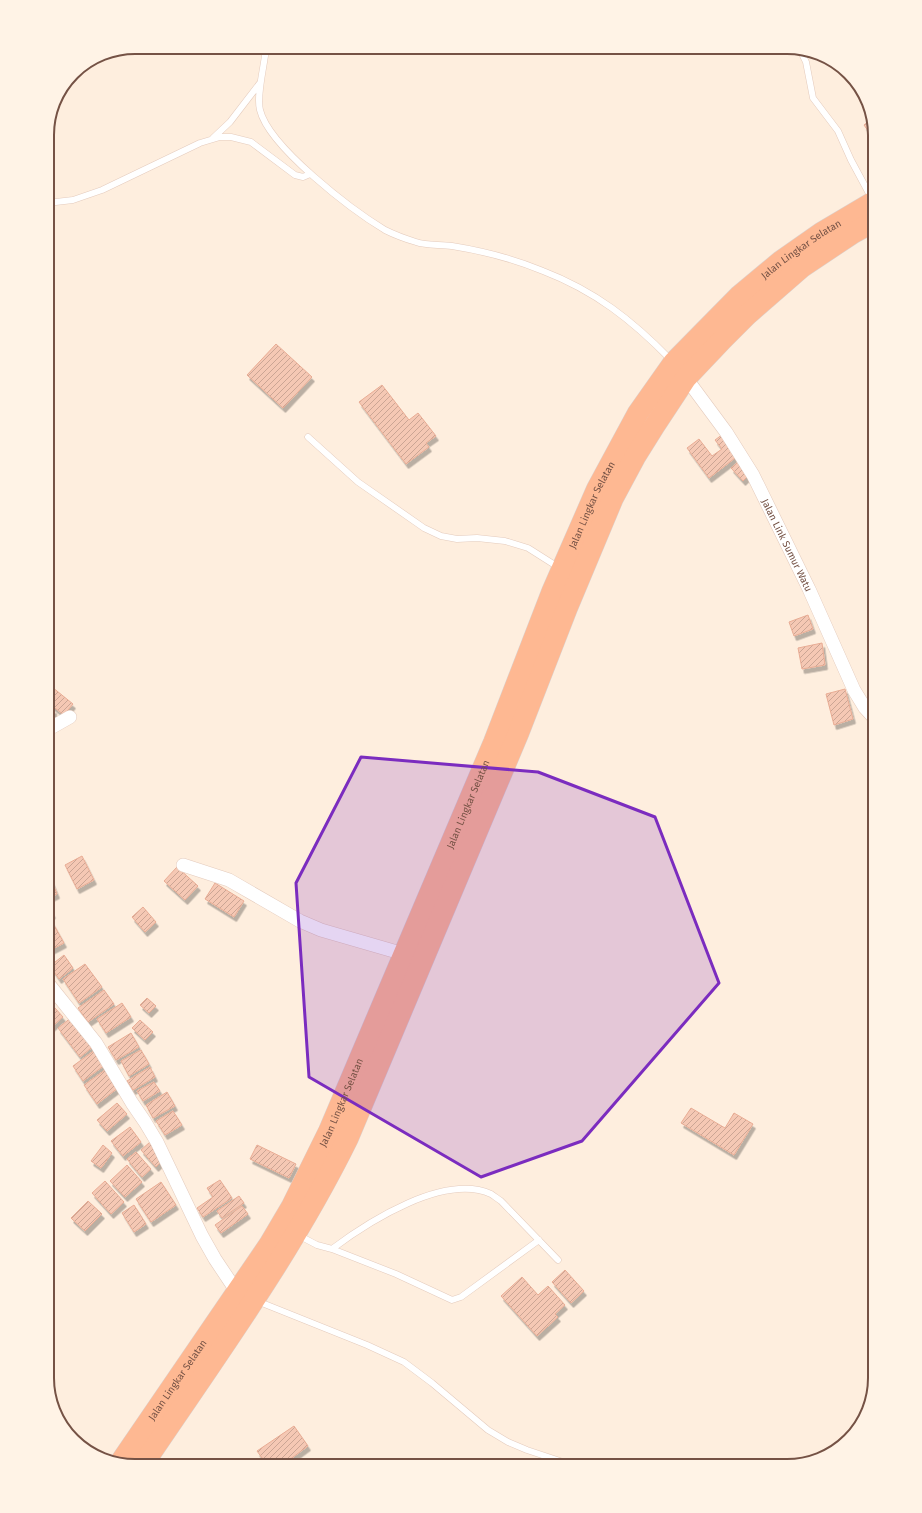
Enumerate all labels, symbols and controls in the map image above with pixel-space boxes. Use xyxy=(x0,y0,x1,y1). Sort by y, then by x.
street label: Jalan Lingkar Selatan xyxy=(759,217,843,282)
street label: Jalan Lingkar Selatan xyxy=(567,459,618,551)
street label: Jalan Link Sumur Watu xyxy=(759,497,814,594)
street label: Jalan Lingkar Selatan xyxy=(444,758,493,851)
street label: Jalan Lingkar Selatan xyxy=(317,1057,366,1149)
street label: Jalan Lingkar Selatan xyxy=(146,1337,210,1423)

